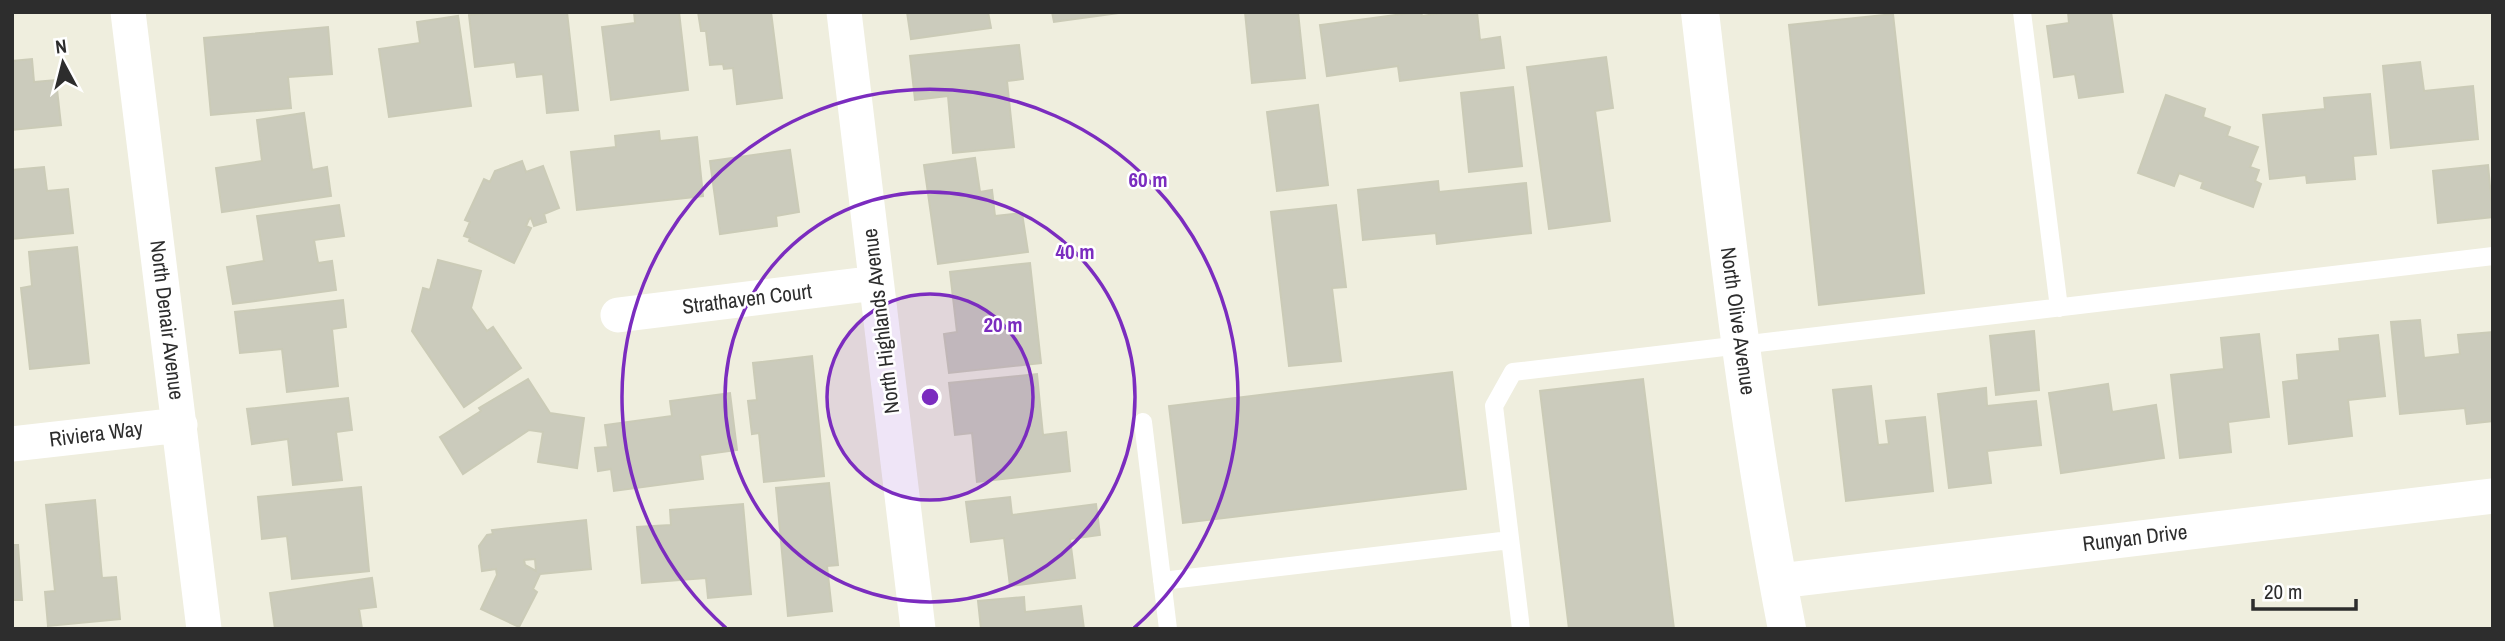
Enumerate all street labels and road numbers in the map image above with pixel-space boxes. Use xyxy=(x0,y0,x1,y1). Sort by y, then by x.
street label: North Highlands Avenue xyxy=(855,227,906,415)
street label: North Denair Avenue xyxy=(143,239,192,401)
street label: North Olive Avenue xyxy=(1714,245,1763,397)
street label: Strathaven Court xyxy=(681,276,814,321)
street label: Riviera Way xyxy=(47,413,145,454)
street label: Runyan Drive xyxy=(2081,517,2189,558)

